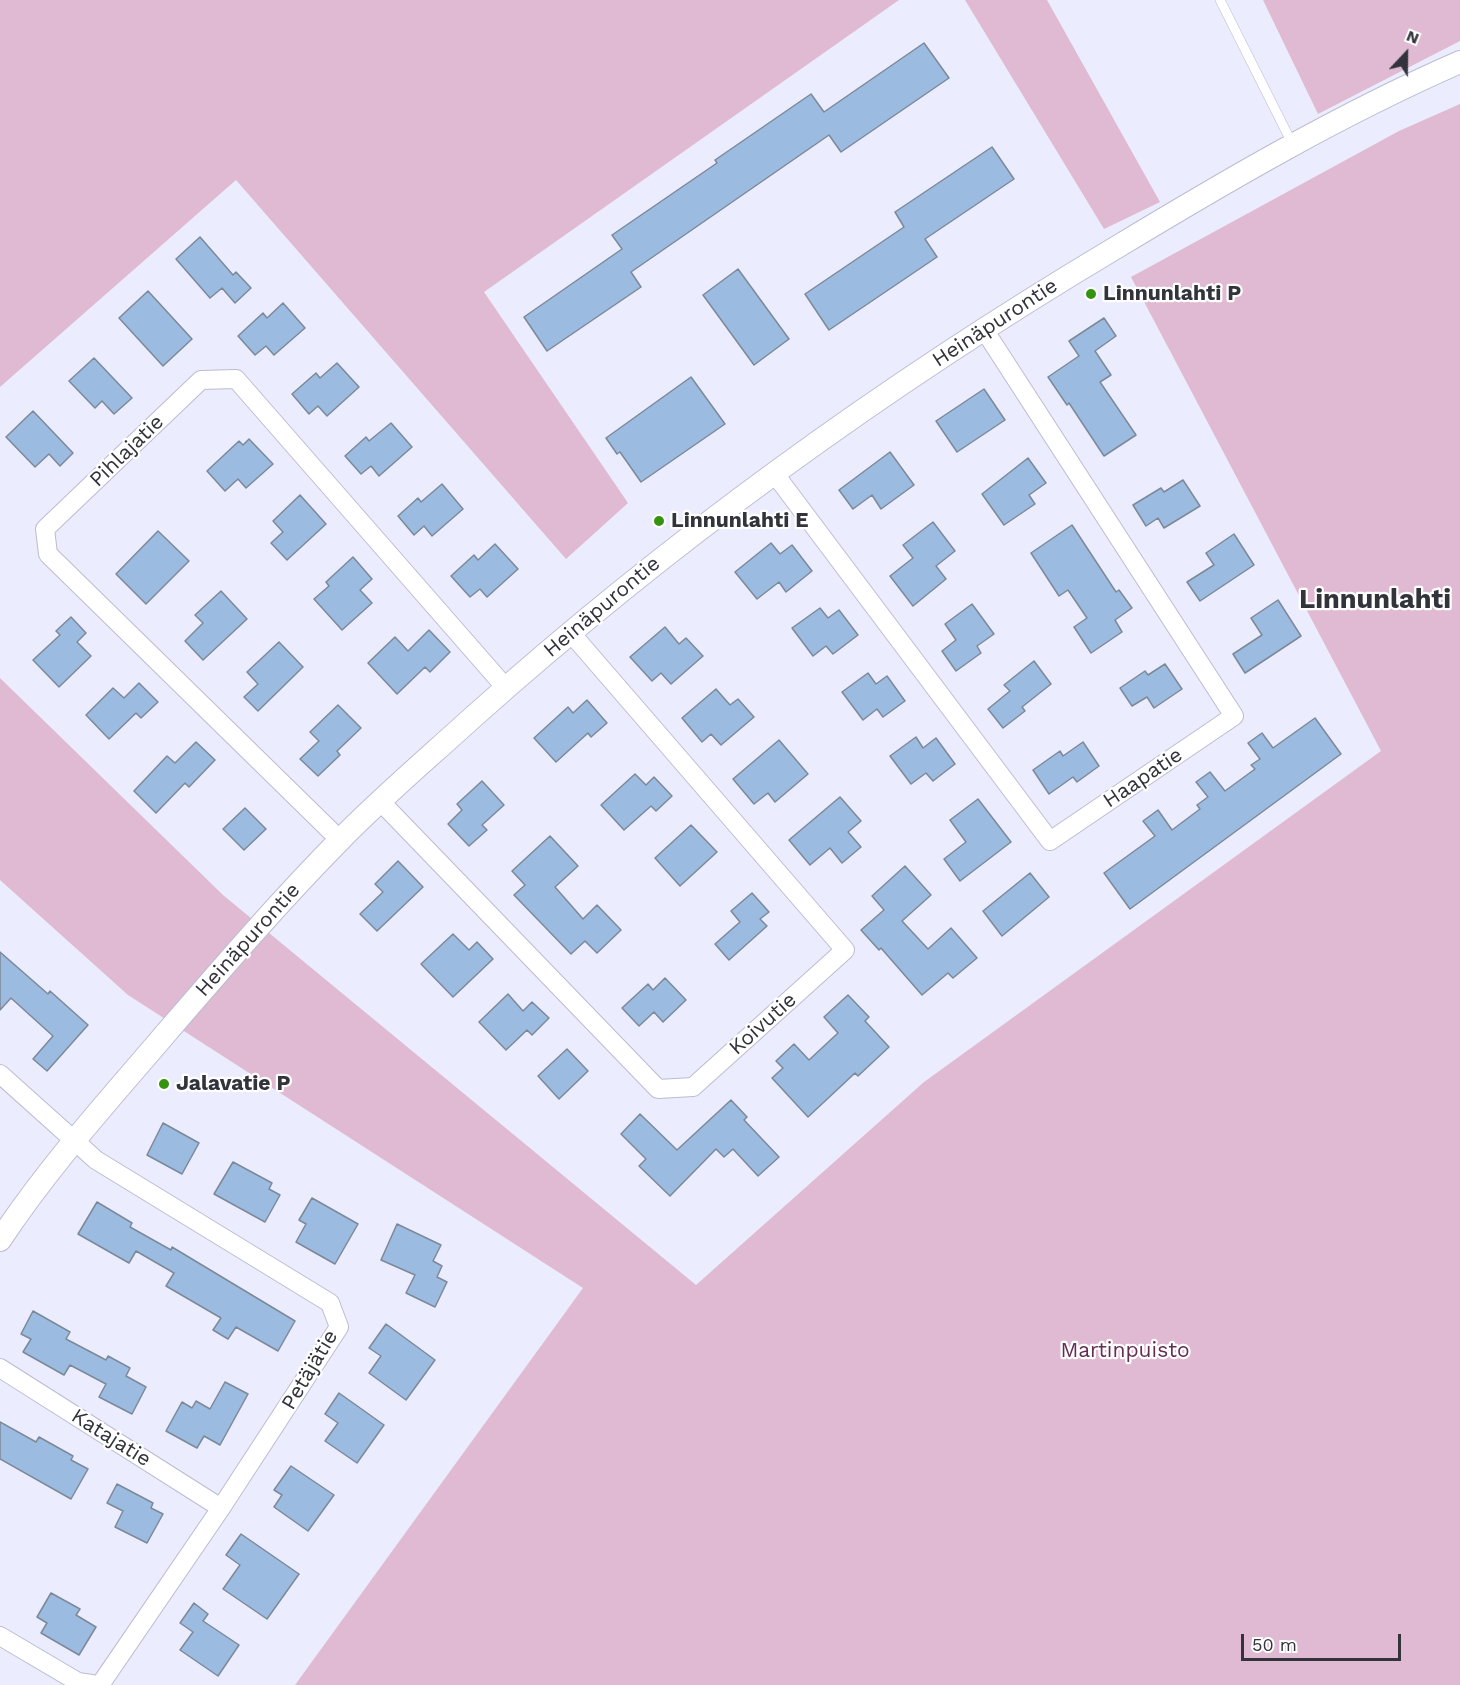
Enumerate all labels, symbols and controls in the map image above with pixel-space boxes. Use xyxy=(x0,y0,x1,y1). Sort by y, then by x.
north arrow xyxy=(1376,24,1436,84)
text: N xyxy=(1404,26,1422,48)
street label: Heinäpurontie xyxy=(928,273,1062,373)
place label: Linnunlahti P xyxy=(1103,281,1241,307)
marker: Linnunlahti P xyxy=(1084,287,1098,301)
street label: Pihlajatie xyxy=(85,410,169,492)
place label: Linnunlahti E xyxy=(671,508,809,534)
marker: Linnunlahti E xyxy=(652,514,666,528)
street label: Heinäpurontie xyxy=(539,551,665,663)
district label: Linnunlahti xyxy=(1299,584,1451,616)
street label: Haapatie xyxy=(1099,742,1187,814)
street label: Heinäpurontie xyxy=(190,878,306,1002)
street label: Koivutie xyxy=(724,987,802,1061)
place label: Jalavatie P xyxy=(176,1071,290,1097)
marker: Jalavatie P xyxy=(157,1077,171,1091)
street label: Petäjätie xyxy=(276,1326,344,1414)
park label: Martinpuisto xyxy=(1060,1338,1190,1364)
street label: Katajatie xyxy=(67,1404,155,1472)
scale bar xyxy=(1244,1622,1404,1660)
text: 50 m xyxy=(1252,1634,1297,1655)

